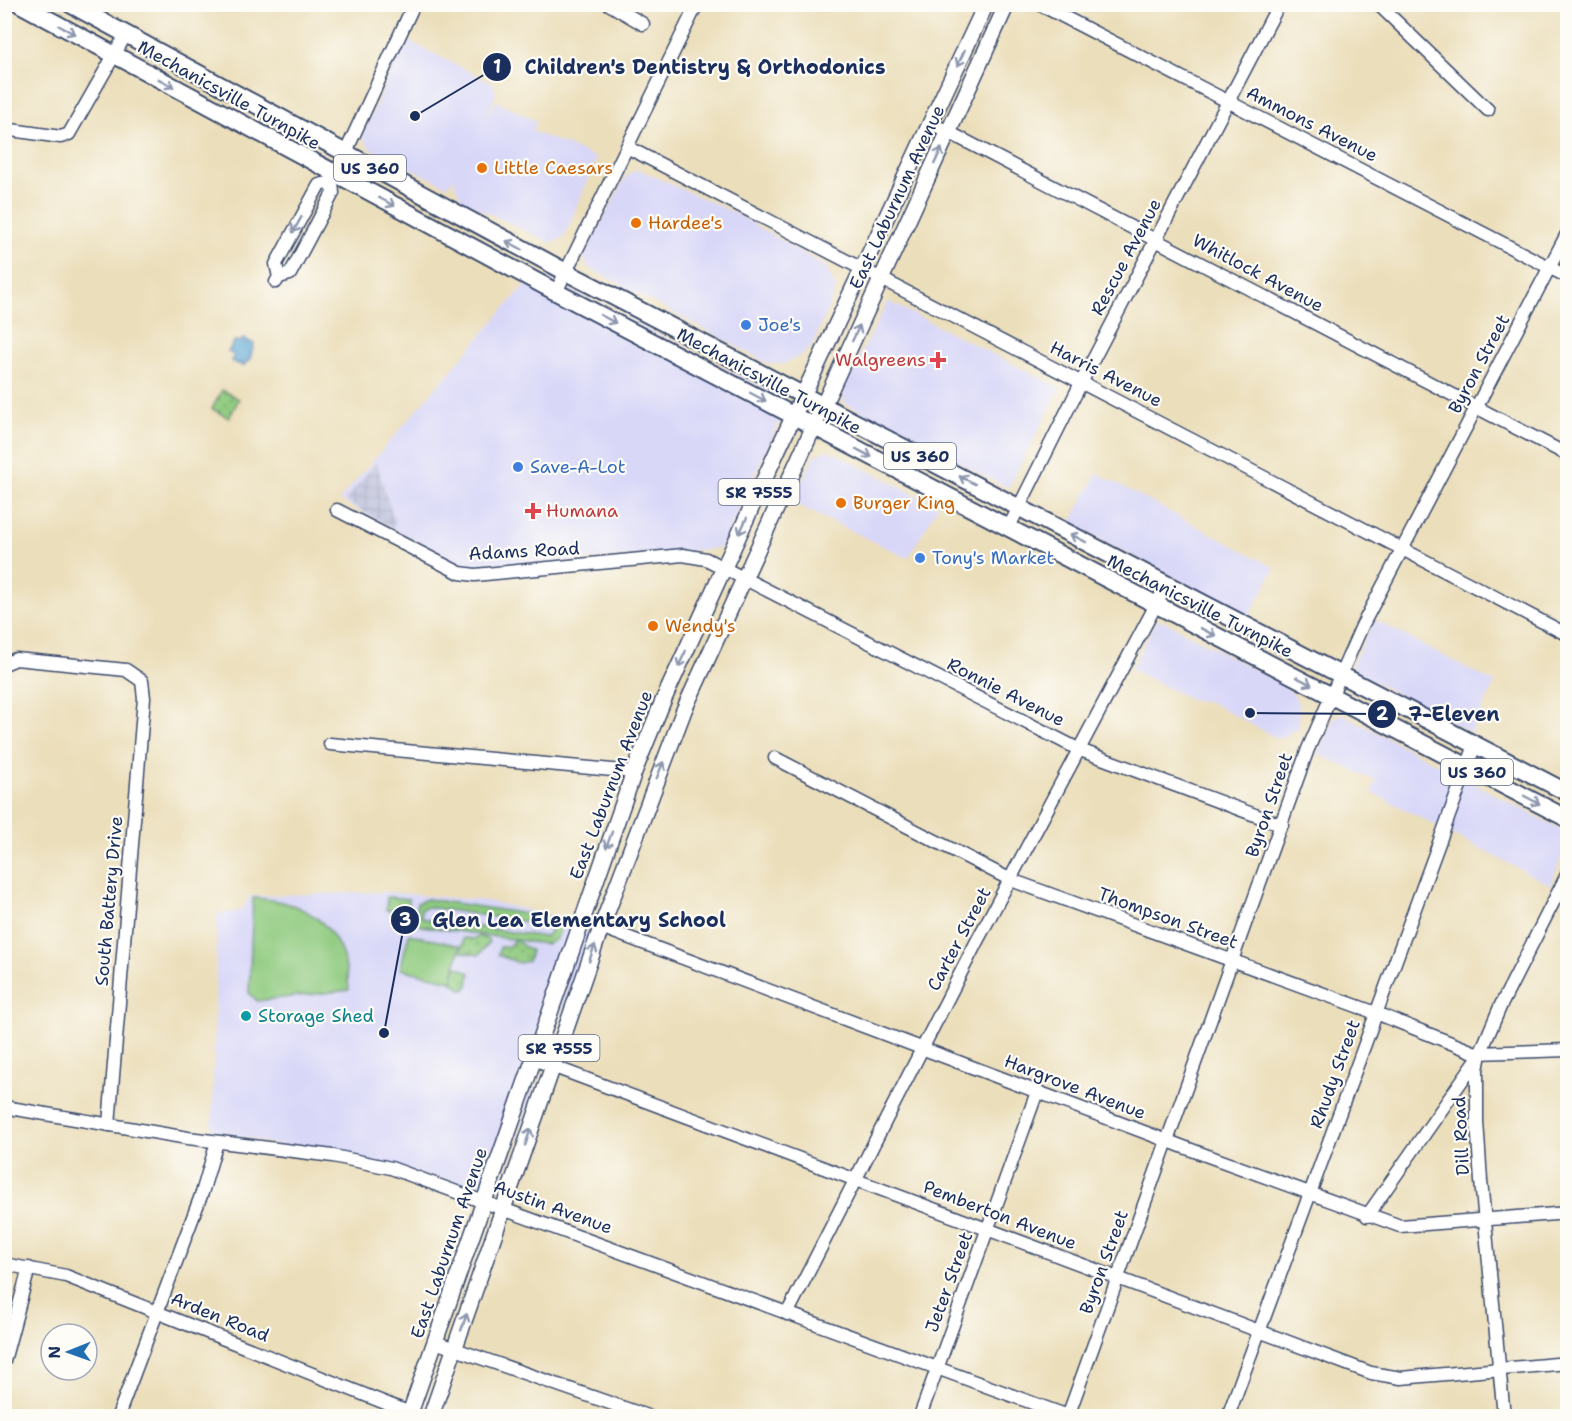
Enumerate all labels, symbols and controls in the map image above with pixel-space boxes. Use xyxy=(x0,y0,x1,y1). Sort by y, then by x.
one-way arrow xyxy=(58,24,75,36)
street label: Mechanicsville Turnpike xyxy=(133,35,325,155)
callout: Children's Dentistry & Orthodonics xyxy=(482,48,897,86)
one-way arrow xyxy=(955,48,967,66)
text: Children's Dentistry & Orthodonics xyxy=(524,54,886,80)
text: 1 xyxy=(493,55,501,79)
one-way arrow xyxy=(157,77,174,89)
street label: Ammons Avenue xyxy=(1242,81,1382,167)
street label: East Laburnum Avenue xyxy=(844,101,950,293)
one-way arrow xyxy=(933,148,944,166)
road number: US 360 xyxy=(334,155,406,181)
place label: Little Caesars xyxy=(494,156,613,180)
marker: Little Caesars xyxy=(475,161,489,175)
street label: Rescue Avenue xyxy=(1085,194,1167,320)
one-way arrow xyxy=(378,197,396,209)
place label: Hardee's xyxy=(648,211,723,235)
one-way arrow xyxy=(291,216,303,233)
marker: Hardee's xyxy=(629,216,643,230)
street label: Whitlock Avenue xyxy=(1188,228,1328,318)
one-way arrow xyxy=(506,239,523,251)
street label: Byron Street xyxy=(1443,310,1515,418)
one-way arrow xyxy=(599,313,616,325)
place label: Joe's xyxy=(758,313,801,337)
marker: Joe's xyxy=(739,318,753,332)
street label: Mechanicsville Turnpike xyxy=(673,322,865,440)
one-way arrow xyxy=(850,325,862,343)
street label: Harris Avenue xyxy=(1046,335,1166,413)
place label: Walgreens xyxy=(835,348,926,372)
marker: Walgreens xyxy=(931,353,945,367)
one-way arrow xyxy=(749,391,766,403)
road number: US 360 xyxy=(884,443,956,469)
one-way arrow xyxy=(855,447,873,459)
place label: Save-A-Lot xyxy=(530,455,626,479)
marker: Save-A-Lot xyxy=(511,460,525,474)
one-way arrow xyxy=(958,474,976,485)
road number: SR 7555 xyxy=(718,479,800,505)
place label: Burger King xyxy=(853,491,955,515)
marker: Burger King xyxy=(834,496,848,510)
place label: Humana xyxy=(546,499,618,523)
marker: Humana xyxy=(524,502,542,520)
one-way arrow xyxy=(737,517,749,535)
one-way arrow xyxy=(1070,532,1087,544)
street label: Adams Road xyxy=(468,536,580,566)
place label: Tony's Market xyxy=(932,546,1055,570)
street label: Mechanicsville Turnpike xyxy=(1103,549,1297,663)
marker: Tony's Market xyxy=(913,551,927,565)
place label: Wendy's xyxy=(665,614,736,638)
marker: Wendy's xyxy=(646,619,660,633)
one-way arrow xyxy=(1199,626,1217,638)
one-way arrow xyxy=(676,649,688,667)
street label: Ronnie Avenue xyxy=(943,652,1069,732)
one-way arrow xyxy=(1295,676,1313,687)
street label: East Laburnum Avenue xyxy=(564,687,658,883)
callout: 7-Eleven xyxy=(1367,695,1512,733)
text: 7-Eleven xyxy=(1408,701,1500,727)
text: 2 xyxy=(1376,702,1389,726)
street label: Byron Street xyxy=(1240,749,1298,861)
road number: US 360 xyxy=(1441,759,1513,785)
one-way arrow xyxy=(655,761,666,780)
one-way arrow xyxy=(1522,795,1540,807)
street label: South Battery Drive xyxy=(90,815,128,987)
one-way arrow xyxy=(603,830,614,848)
street label: Thompson Street xyxy=(1095,882,1241,954)
street label: Carter Street xyxy=(922,883,997,995)
callout: Glen Lea Elementary School xyxy=(390,901,738,939)
text: Glen Lea Elementary School xyxy=(432,907,726,933)
text: 3 xyxy=(399,908,411,932)
one-way arrow xyxy=(588,944,599,963)
place label: Storage Shed xyxy=(258,1004,374,1028)
marker: Storage Shed xyxy=(239,1009,253,1023)
street label: Rhudy Street xyxy=(1304,1016,1366,1132)
road number: SR 7555 xyxy=(518,1035,600,1061)
street label: Hargrove Avenue xyxy=(1001,1049,1149,1125)
street label: Dill Road xyxy=(1447,1096,1475,1176)
one-way arrow xyxy=(523,1128,534,1147)
street label: East Laburnum Avenue xyxy=(405,1144,493,1342)
street label: Austin Avenue xyxy=(490,1174,616,1240)
street label: Pemberton Avenue xyxy=(920,1175,1080,1255)
street label: Byron Street xyxy=(1074,1206,1134,1317)
street label: Jeter Street xyxy=(920,1228,978,1336)
street label: Arden Road xyxy=(167,1286,273,1348)
one-way arrow xyxy=(460,1313,471,1332)
north arrow xyxy=(39,1322,99,1382)
text: N xyxy=(44,1346,65,1359)

